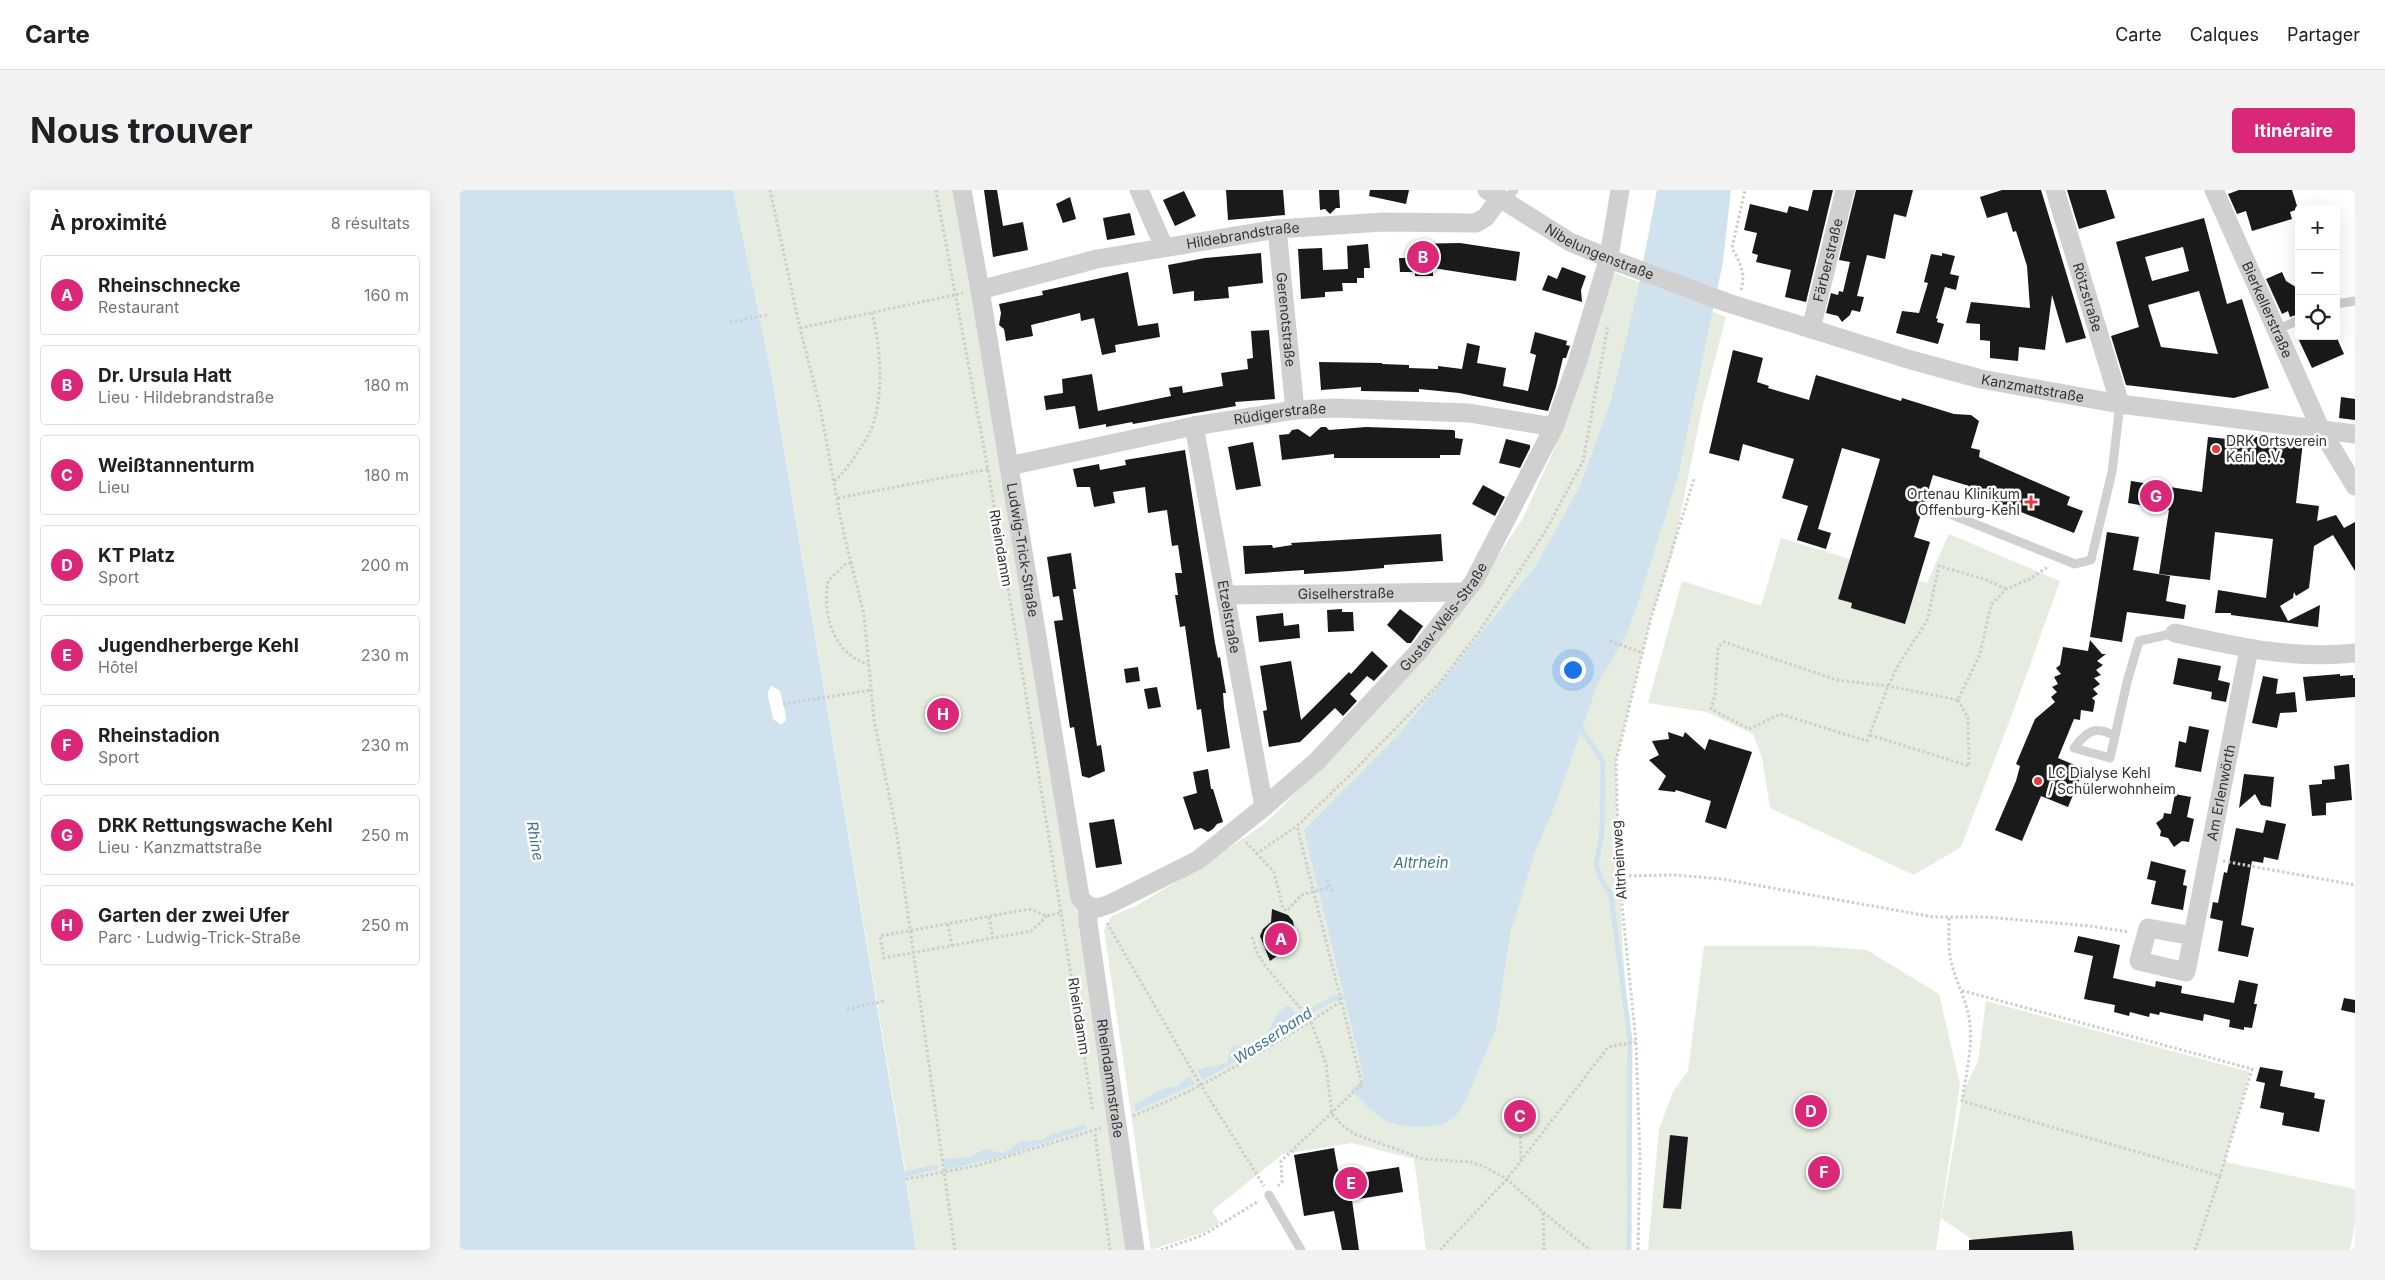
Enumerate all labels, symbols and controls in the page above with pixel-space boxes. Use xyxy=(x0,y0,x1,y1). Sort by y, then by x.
text: Carte xyxy=(25,20,90,49)
text: Carte xyxy=(2115,24,2162,45)
text: Calques xyxy=(2190,24,2259,45)
text: Partager xyxy=(2287,24,2360,45)
button: Itinéraire xyxy=(2232,108,2355,153)
text: Nous trouver xyxy=(30,109,253,151)
map controls xyxy=(2295,205,2340,340)
button: + xyxy=(2295,205,2340,250)
text: À proximité xyxy=(50,210,167,235)
text: 8 résultats xyxy=(331,213,410,233)
street label: Färberstraße xyxy=(1809,216,1846,303)
street label: Hildebrandstraße xyxy=(1185,219,1300,252)
street label: Nibelungenstraße xyxy=(1542,220,1657,283)
pin: B xyxy=(1407,238,1439,276)
button: − xyxy=(2295,250,2340,295)
street label: Bierkellerstraße xyxy=(2239,259,2297,360)
street label: Rötzstraße xyxy=(2070,260,2107,334)
street label: Gerenotstraße xyxy=(1273,271,1300,368)
text: Rheinschnecke xyxy=(98,274,241,297)
text: A xyxy=(61,285,73,305)
text: 160 m xyxy=(364,285,409,305)
button: locate xyxy=(2295,295,2340,340)
text: Restaurant xyxy=(98,297,179,317)
text: Dr. Ursula Hatt xyxy=(98,364,232,387)
street label: Kanzmattstraße xyxy=(1980,370,2085,405)
text: B xyxy=(62,375,72,395)
text: 180 m xyxy=(364,375,409,395)
text: Lieu · Hildebrandstraße xyxy=(98,387,274,407)
street label: Rüdigerstraße xyxy=(1232,399,1326,428)
place label: DRK Ortsverein Kehl e.V. xyxy=(2226,432,2327,465)
marker: DRK Ortsverein Kehl e.V. xyxy=(2210,443,2222,455)
text: Weißtannenturm xyxy=(98,454,255,477)
text: C xyxy=(61,465,73,485)
text: 180 m xyxy=(364,465,409,485)
text: Lieu xyxy=(98,477,130,497)
pin: G xyxy=(2140,477,2172,515)
street label: Ludwig-Trick-Straße xyxy=(1004,481,1043,618)
place label: Ortenau Klinikum Offenburg-Kehl xyxy=(1907,485,2020,518)
marker: Ortenau Klinikum Offenburg-Kehl xyxy=(2024,495,2038,509)
street label: Rheindamm xyxy=(986,508,1017,588)
text: KT Platz xyxy=(98,544,175,567)
text: D xyxy=(61,555,73,575)
text: 200 m xyxy=(361,555,409,575)
street label: Gustav-Weis-Straße xyxy=(1396,559,1490,675)
text: Sport xyxy=(98,567,139,587)
street label: Etzelstraße xyxy=(1214,579,1245,655)
street label: Giselherstraße xyxy=(1298,584,1394,602)
text: Jugendherberge Kehl xyxy=(98,634,299,657)
text: E xyxy=(62,645,72,665)
text: 230 m xyxy=(361,645,409,665)
text: Hôtel xyxy=(98,657,138,677)
your location xyxy=(1560,657,1586,683)
pin: H xyxy=(927,695,959,733)
text: Rheinstadion xyxy=(98,724,220,747)
text: F xyxy=(62,735,72,755)
text: 230 m xyxy=(361,735,409,755)
street label: Am Erlenwörth xyxy=(2203,743,2238,842)
text: Sport xyxy=(98,747,139,767)
place label: LC Dialyse Kehl / Schülerwohnheim xyxy=(2048,764,2176,797)
marker: LC Dialyse Kehl / Schülerwohnheim xyxy=(2032,775,2044,787)
text: DRK Rettungswache Kehl xyxy=(98,814,333,837)
water label: Rhine xyxy=(523,820,548,862)
street label: Altrheinweg xyxy=(1607,820,1630,900)
text: G xyxy=(61,825,73,845)
text: 250 m xyxy=(361,825,409,845)
text: Lieu · Kanzmattstraße xyxy=(98,837,262,857)
water label: Altrhein xyxy=(1392,853,1449,872)
text: Garten der zwei Ufer xyxy=(98,904,289,927)
text: H xyxy=(61,915,73,935)
text: 250 m xyxy=(361,915,409,935)
pin: A xyxy=(1265,920,1297,958)
text: Parc · Ludwig-Trick-Straße xyxy=(98,927,301,947)
street label: Rheindamm xyxy=(1065,976,1094,1056)
water label: Wasserband xyxy=(1230,1003,1316,1068)
street label: Rheindammstraße xyxy=(1094,1018,1128,1139)
pin: D xyxy=(1795,1092,1827,1130)
pin: C xyxy=(1504,1097,1536,1135)
pin: F xyxy=(1808,1153,1840,1191)
pin: E xyxy=(1335,1164,1367,1202)

